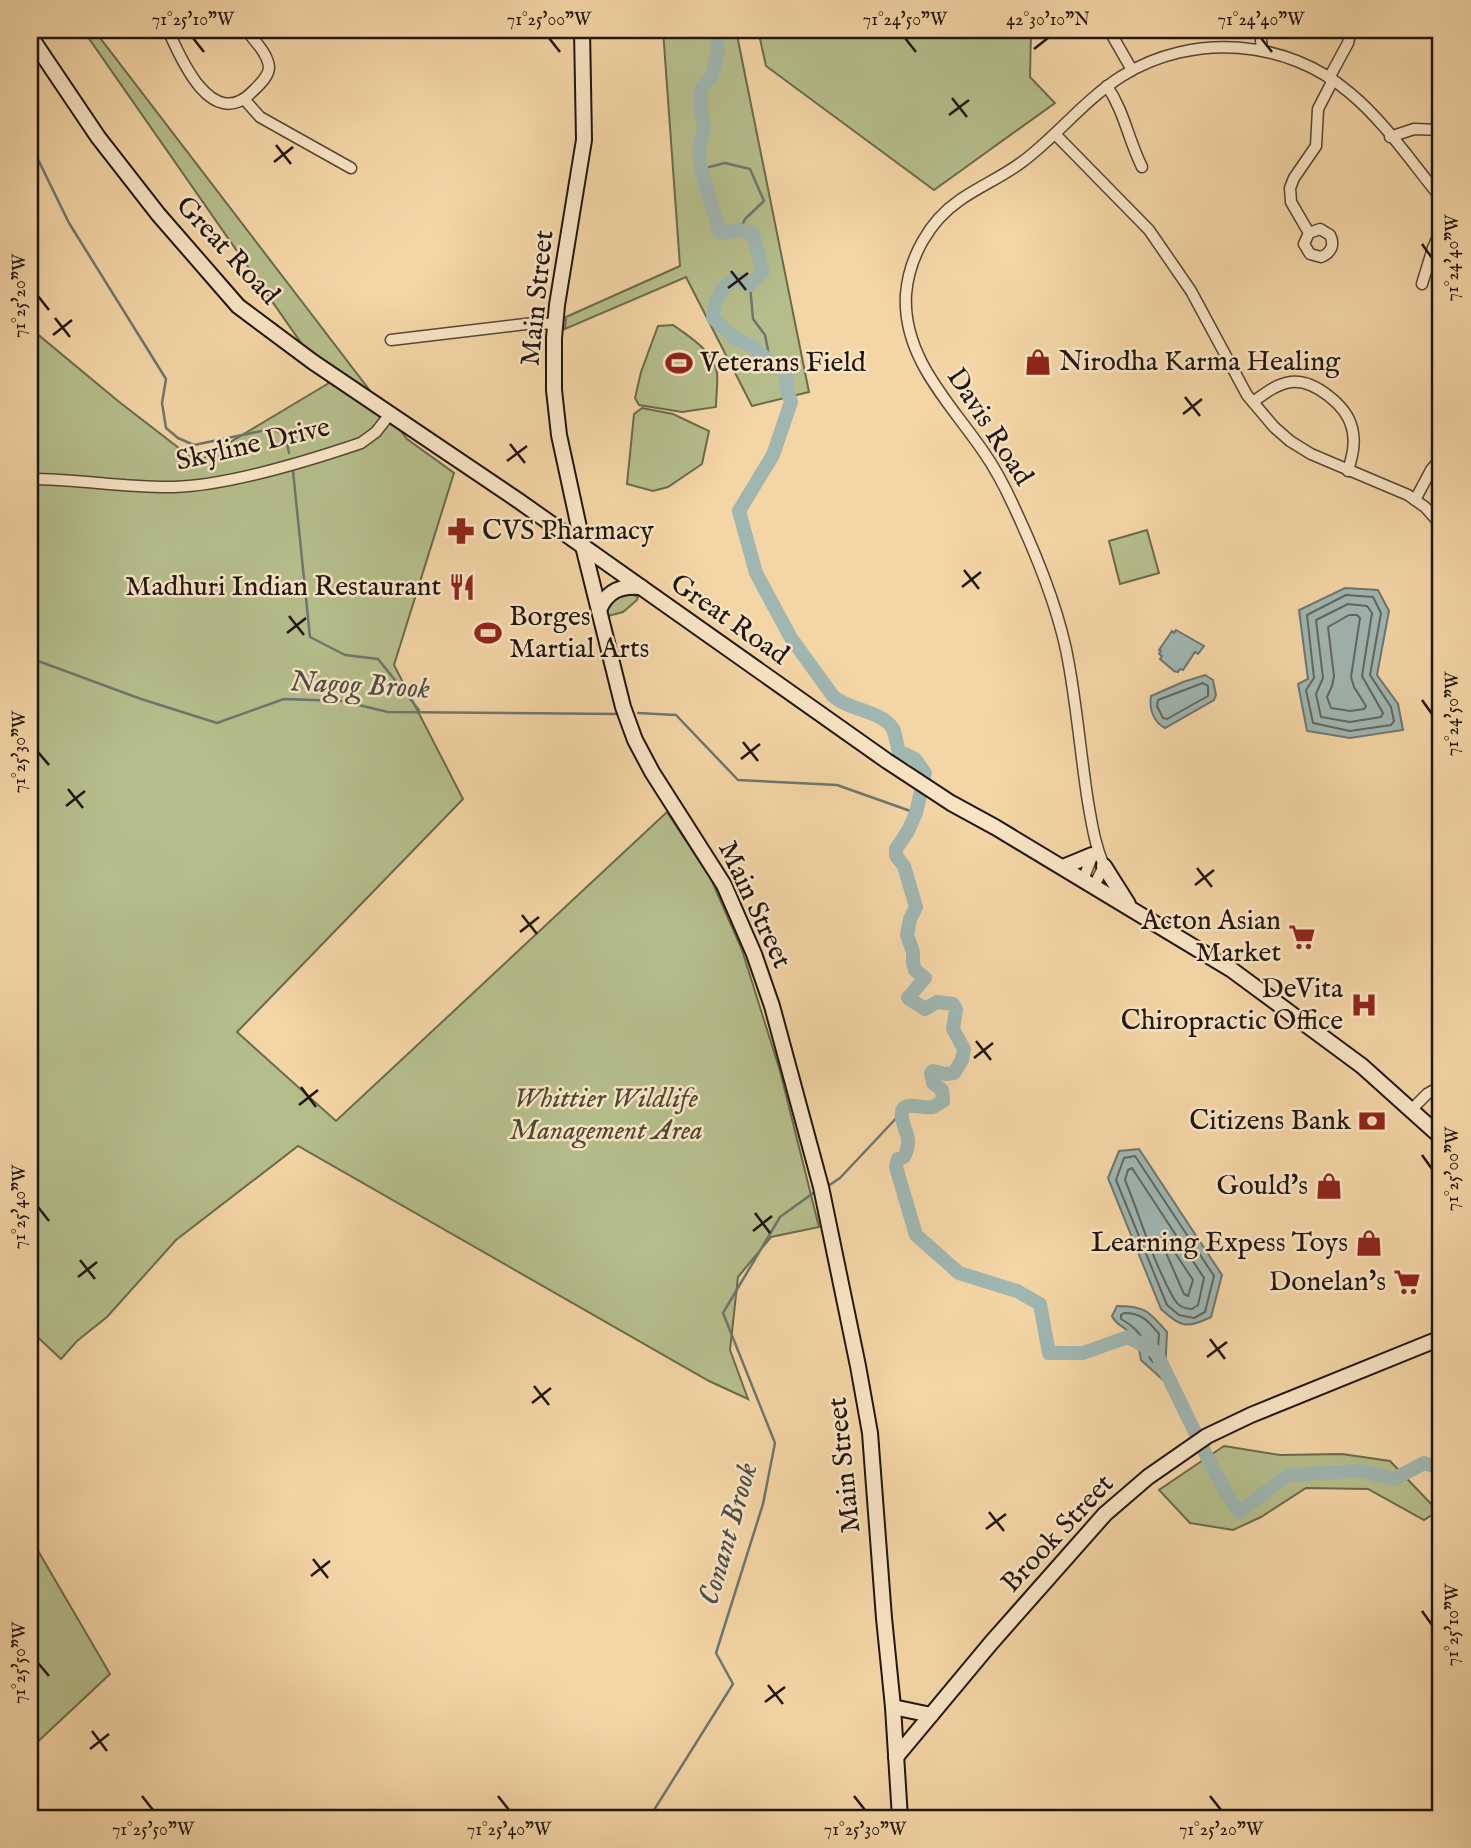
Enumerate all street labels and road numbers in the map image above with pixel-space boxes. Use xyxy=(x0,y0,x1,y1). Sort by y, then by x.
street label: Great Road xyxy=(168,189,286,313)
street label: Main Street xyxy=(513,228,563,368)
street label: Davis Road xyxy=(938,362,1040,493)
street label: Skyline Drive xyxy=(173,410,334,480)
street label: Great Road xyxy=(663,567,795,674)
street label: Main Street xyxy=(709,836,799,975)
street label: Main Street xyxy=(820,1395,870,1535)
street label: Brook Street xyxy=(994,1467,1122,1601)

